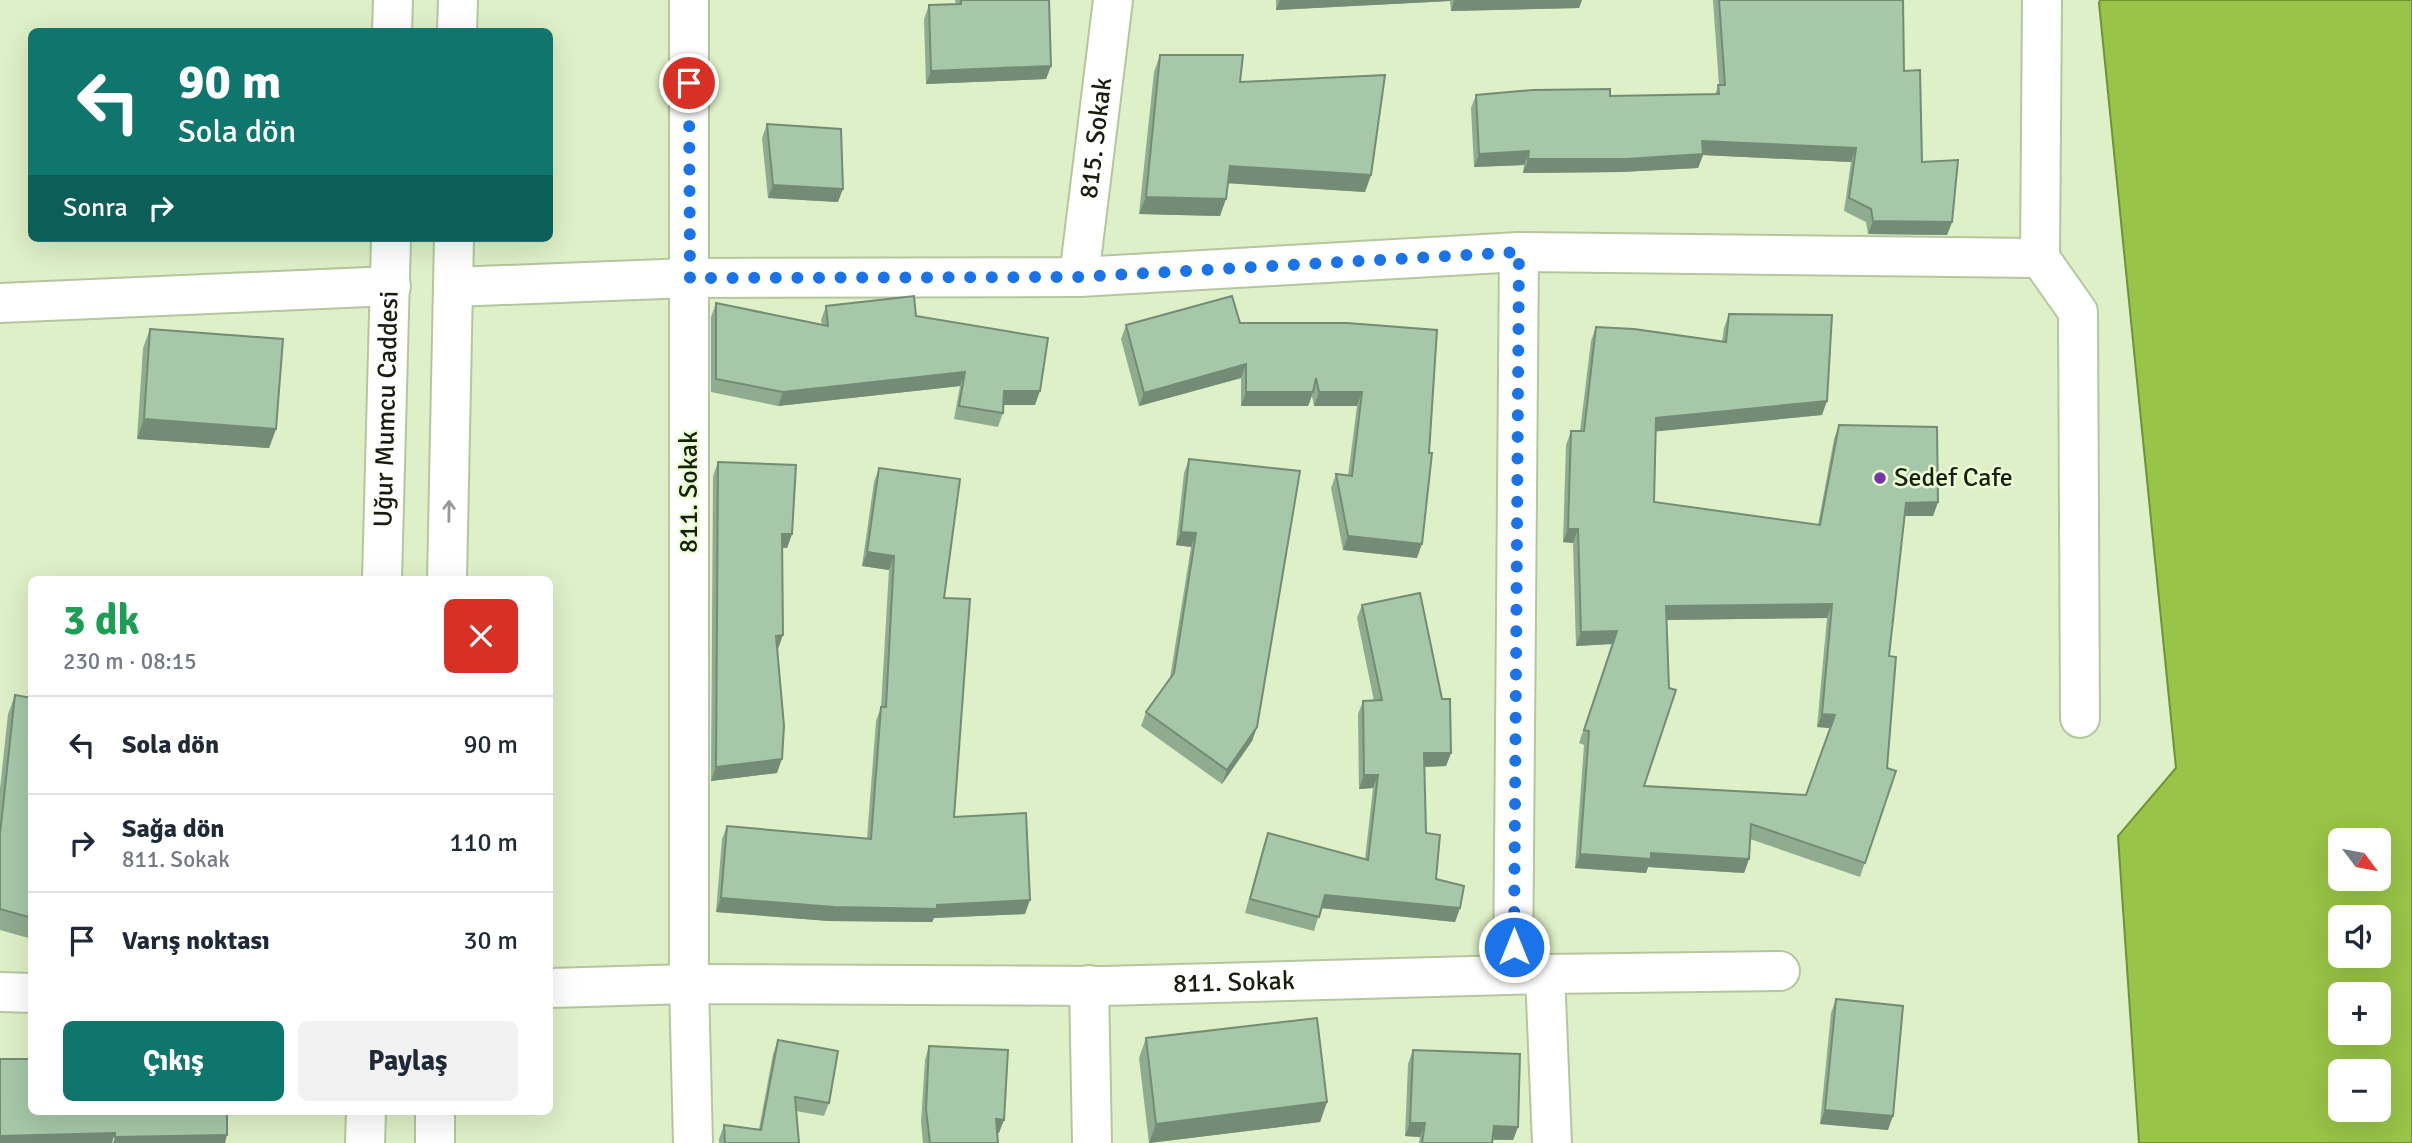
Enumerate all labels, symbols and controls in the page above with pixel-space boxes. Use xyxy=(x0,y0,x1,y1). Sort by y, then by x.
text: 90 m xyxy=(178,52,281,112)
pin xyxy=(659,53,719,113)
icon: left xyxy=(63,56,154,147)
icon: arrive xyxy=(670,64,708,102)
street label: 815. Sokak xyxy=(1073,76,1119,201)
text: Sola dön xyxy=(178,112,296,151)
icon: right xyxy=(142,189,180,227)
text: Sonra xyxy=(63,192,128,224)
street label: Uğur Mumcu Caddesi xyxy=(367,290,406,528)
street label: 811. Sokak xyxy=(673,431,705,553)
place label: Sedef Cafe xyxy=(1894,462,2013,494)
marker: Sedef Cafe xyxy=(1872,470,1888,486)
one-way arrow xyxy=(442,500,455,523)
text: 3 dk xyxy=(63,595,140,646)
button: close xyxy=(444,599,518,673)
text: 230 m · 08:15 xyxy=(63,647,197,676)
icon: left xyxy=(63,726,101,764)
text: Sola dön xyxy=(122,729,219,761)
text: 90 m xyxy=(463,729,518,761)
text: Sağa dön xyxy=(122,813,225,845)
icon: right xyxy=(63,824,101,862)
text: 110 m xyxy=(449,827,518,859)
north arrow xyxy=(2328,828,2390,891)
map controls xyxy=(2328,828,2391,1122)
text: 811. Sokak xyxy=(122,845,230,874)
button: sound xyxy=(2328,905,2391,968)
position arrow xyxy=(1477,910,1551,984)
icon: arrive xyxy=(63,922,101,960)
text: Varış noktası xyxy=(122,925,270,957)
text: 30 m xyxy=(463,925,518,957)
street label: 811. Sokak xyxy=(1172,965,1295,1000)
button: + xyxy=(2328,982,2391,1045)
button: Çıkış xyxy=(63,1021,284,1101)
button: Paylaş xyxy=(298,1021,518,1101)
button: − xyxy=(2328,1059,2391,1122)

